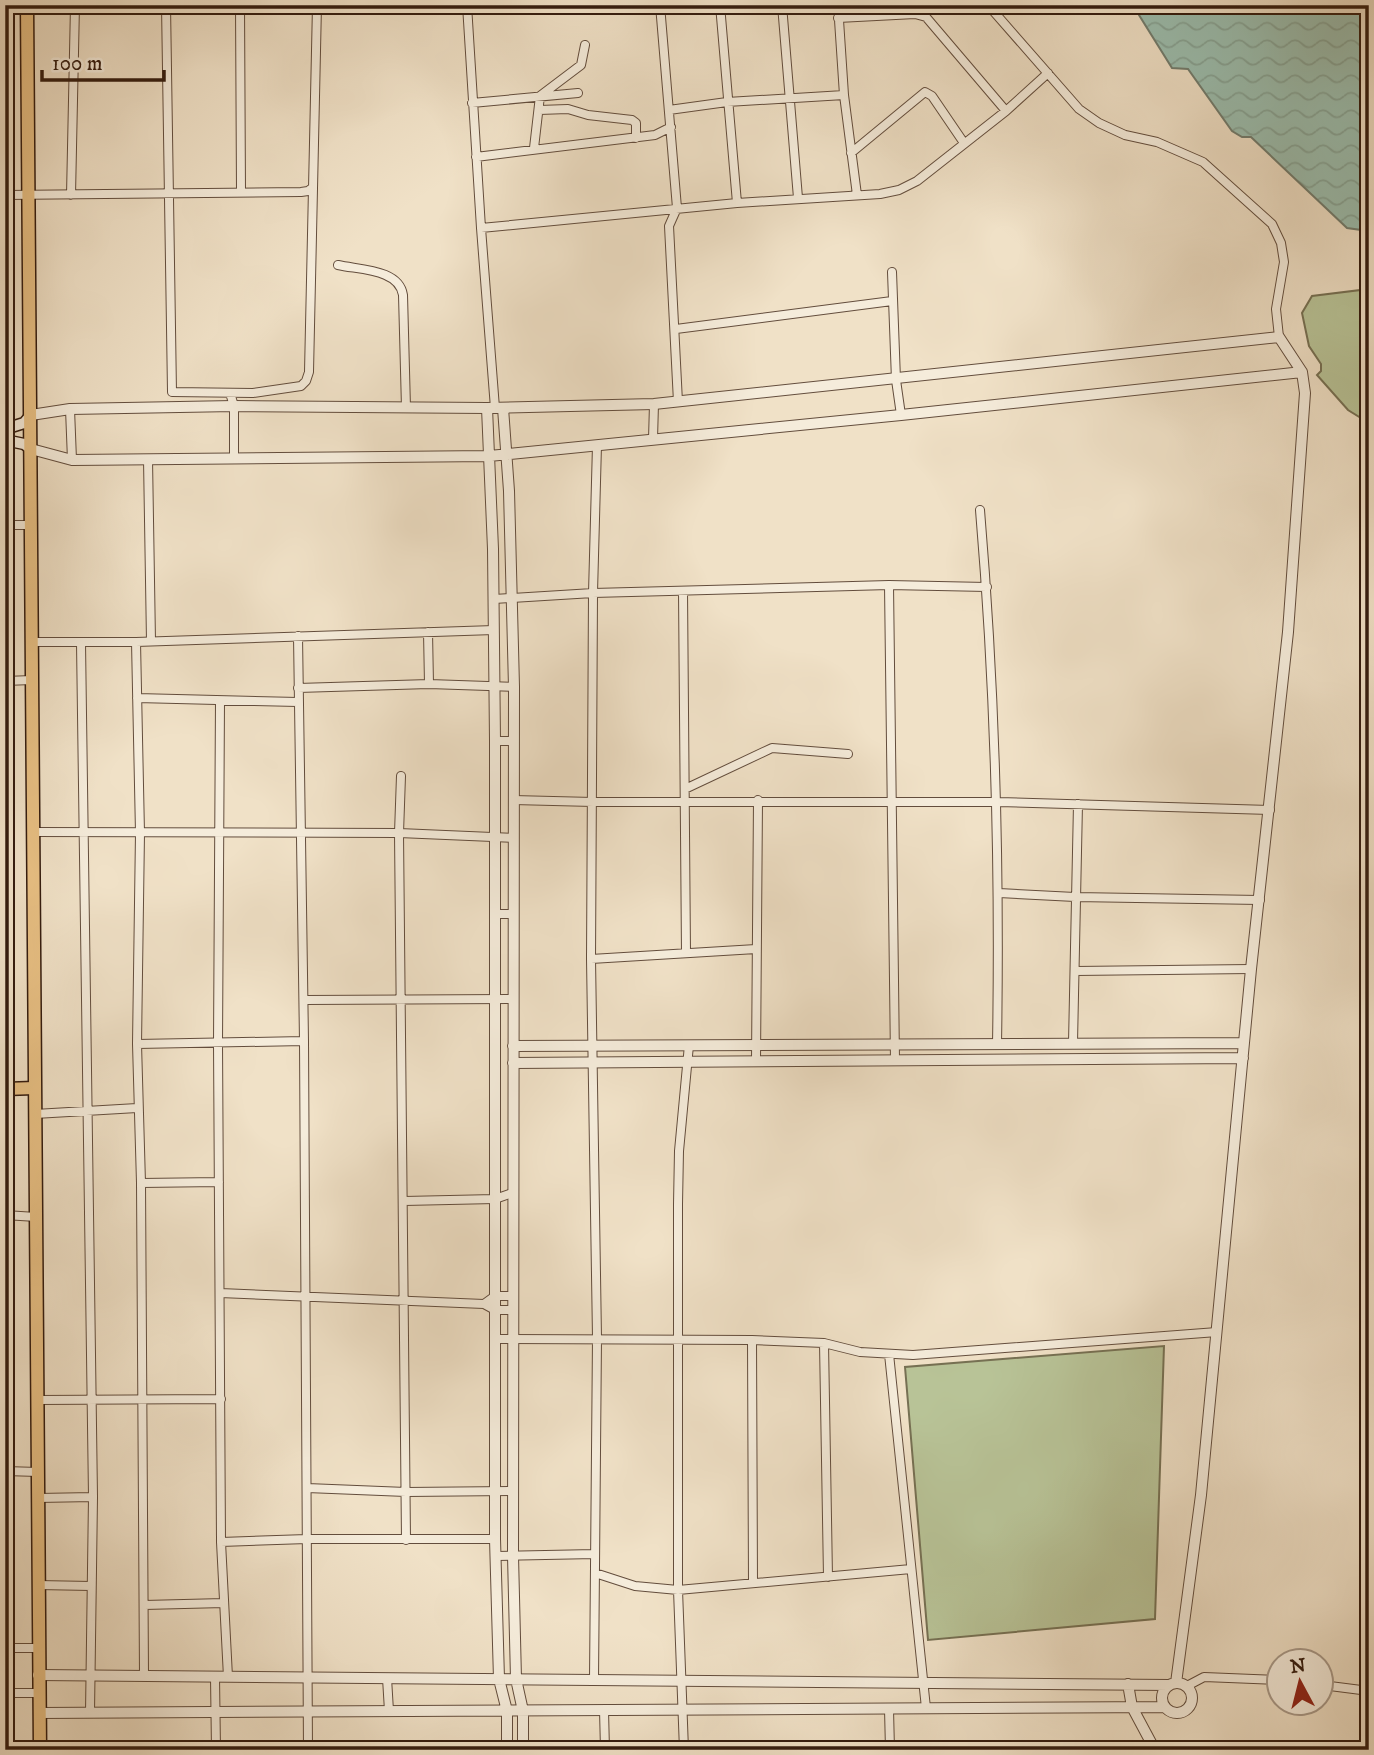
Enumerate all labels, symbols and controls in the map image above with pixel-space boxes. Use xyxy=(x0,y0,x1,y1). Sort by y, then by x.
scale bar xyxy=(42,38,164,82)
text: 100 m xyxy=(52,51,103,77)
north arrow xyxy=(1266,1646,1336,1716)
text: N xyxy=(1289,1654,1308,1679)

